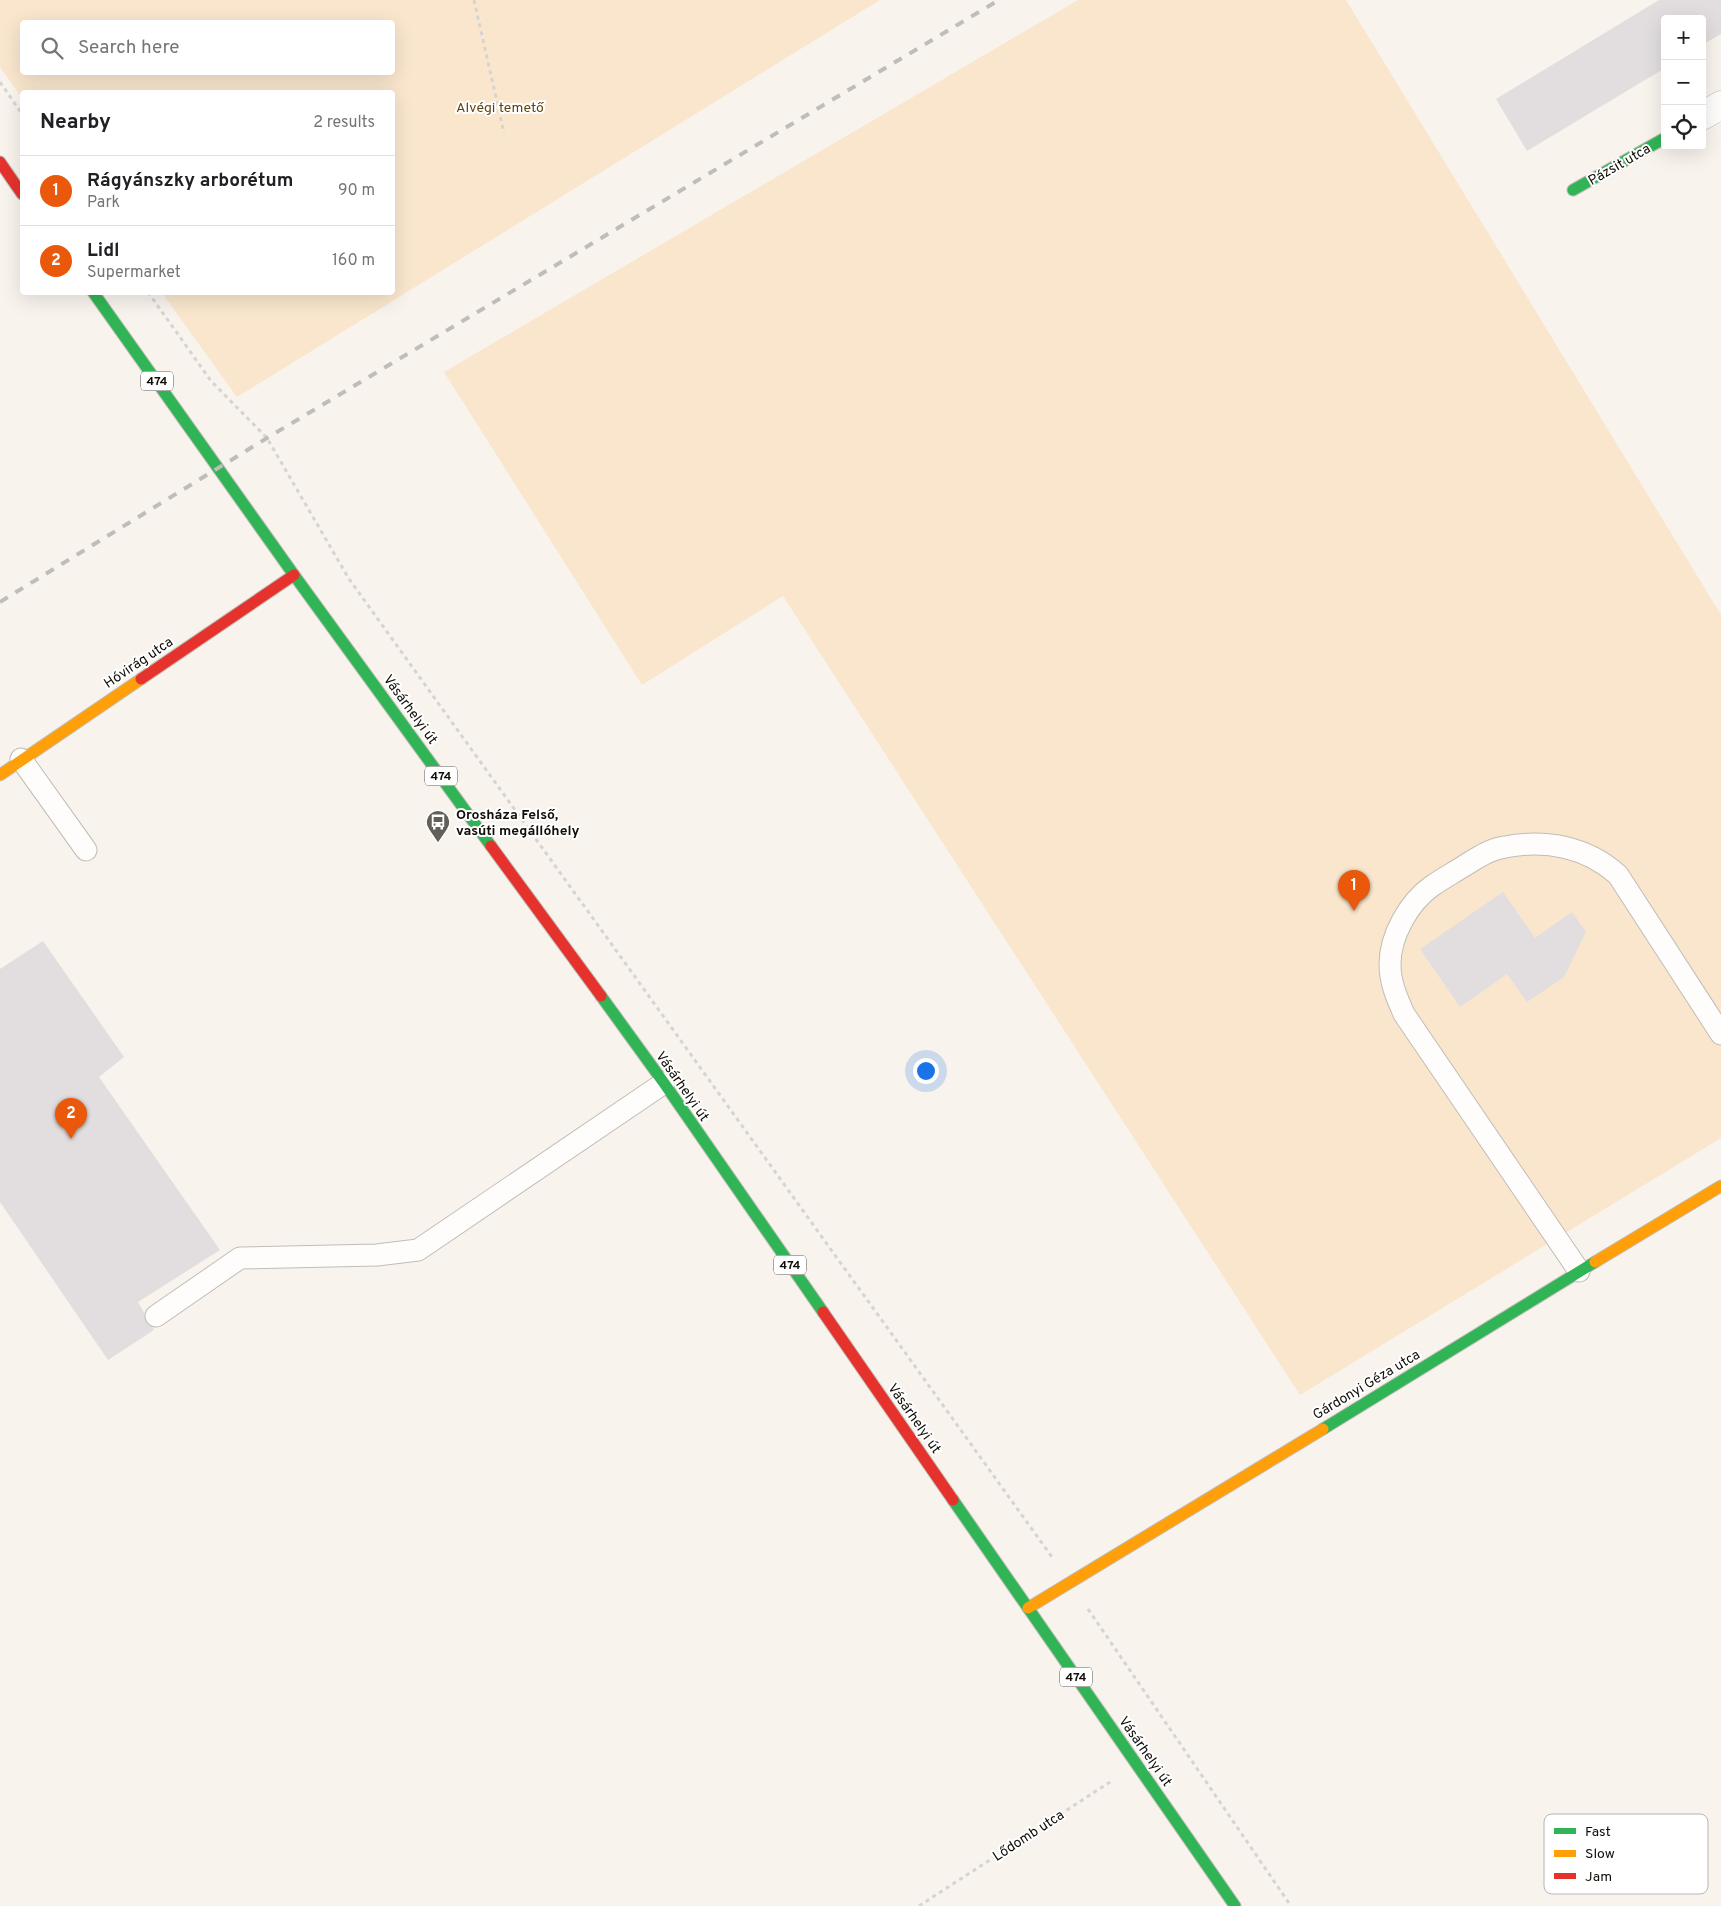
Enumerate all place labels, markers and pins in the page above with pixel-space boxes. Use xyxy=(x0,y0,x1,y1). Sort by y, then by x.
place label: Orosháza Felső, vasúti megállóhely xyxy=(456,807,580,840)
bus stop icon: Orosháza Felső, vasúti megállóhely xyxy=(425,809,451,843)
pin: 1 xyxy=(1338,870,1370,911)
pin: 2 xyxy=(55,1098,87,1139)

